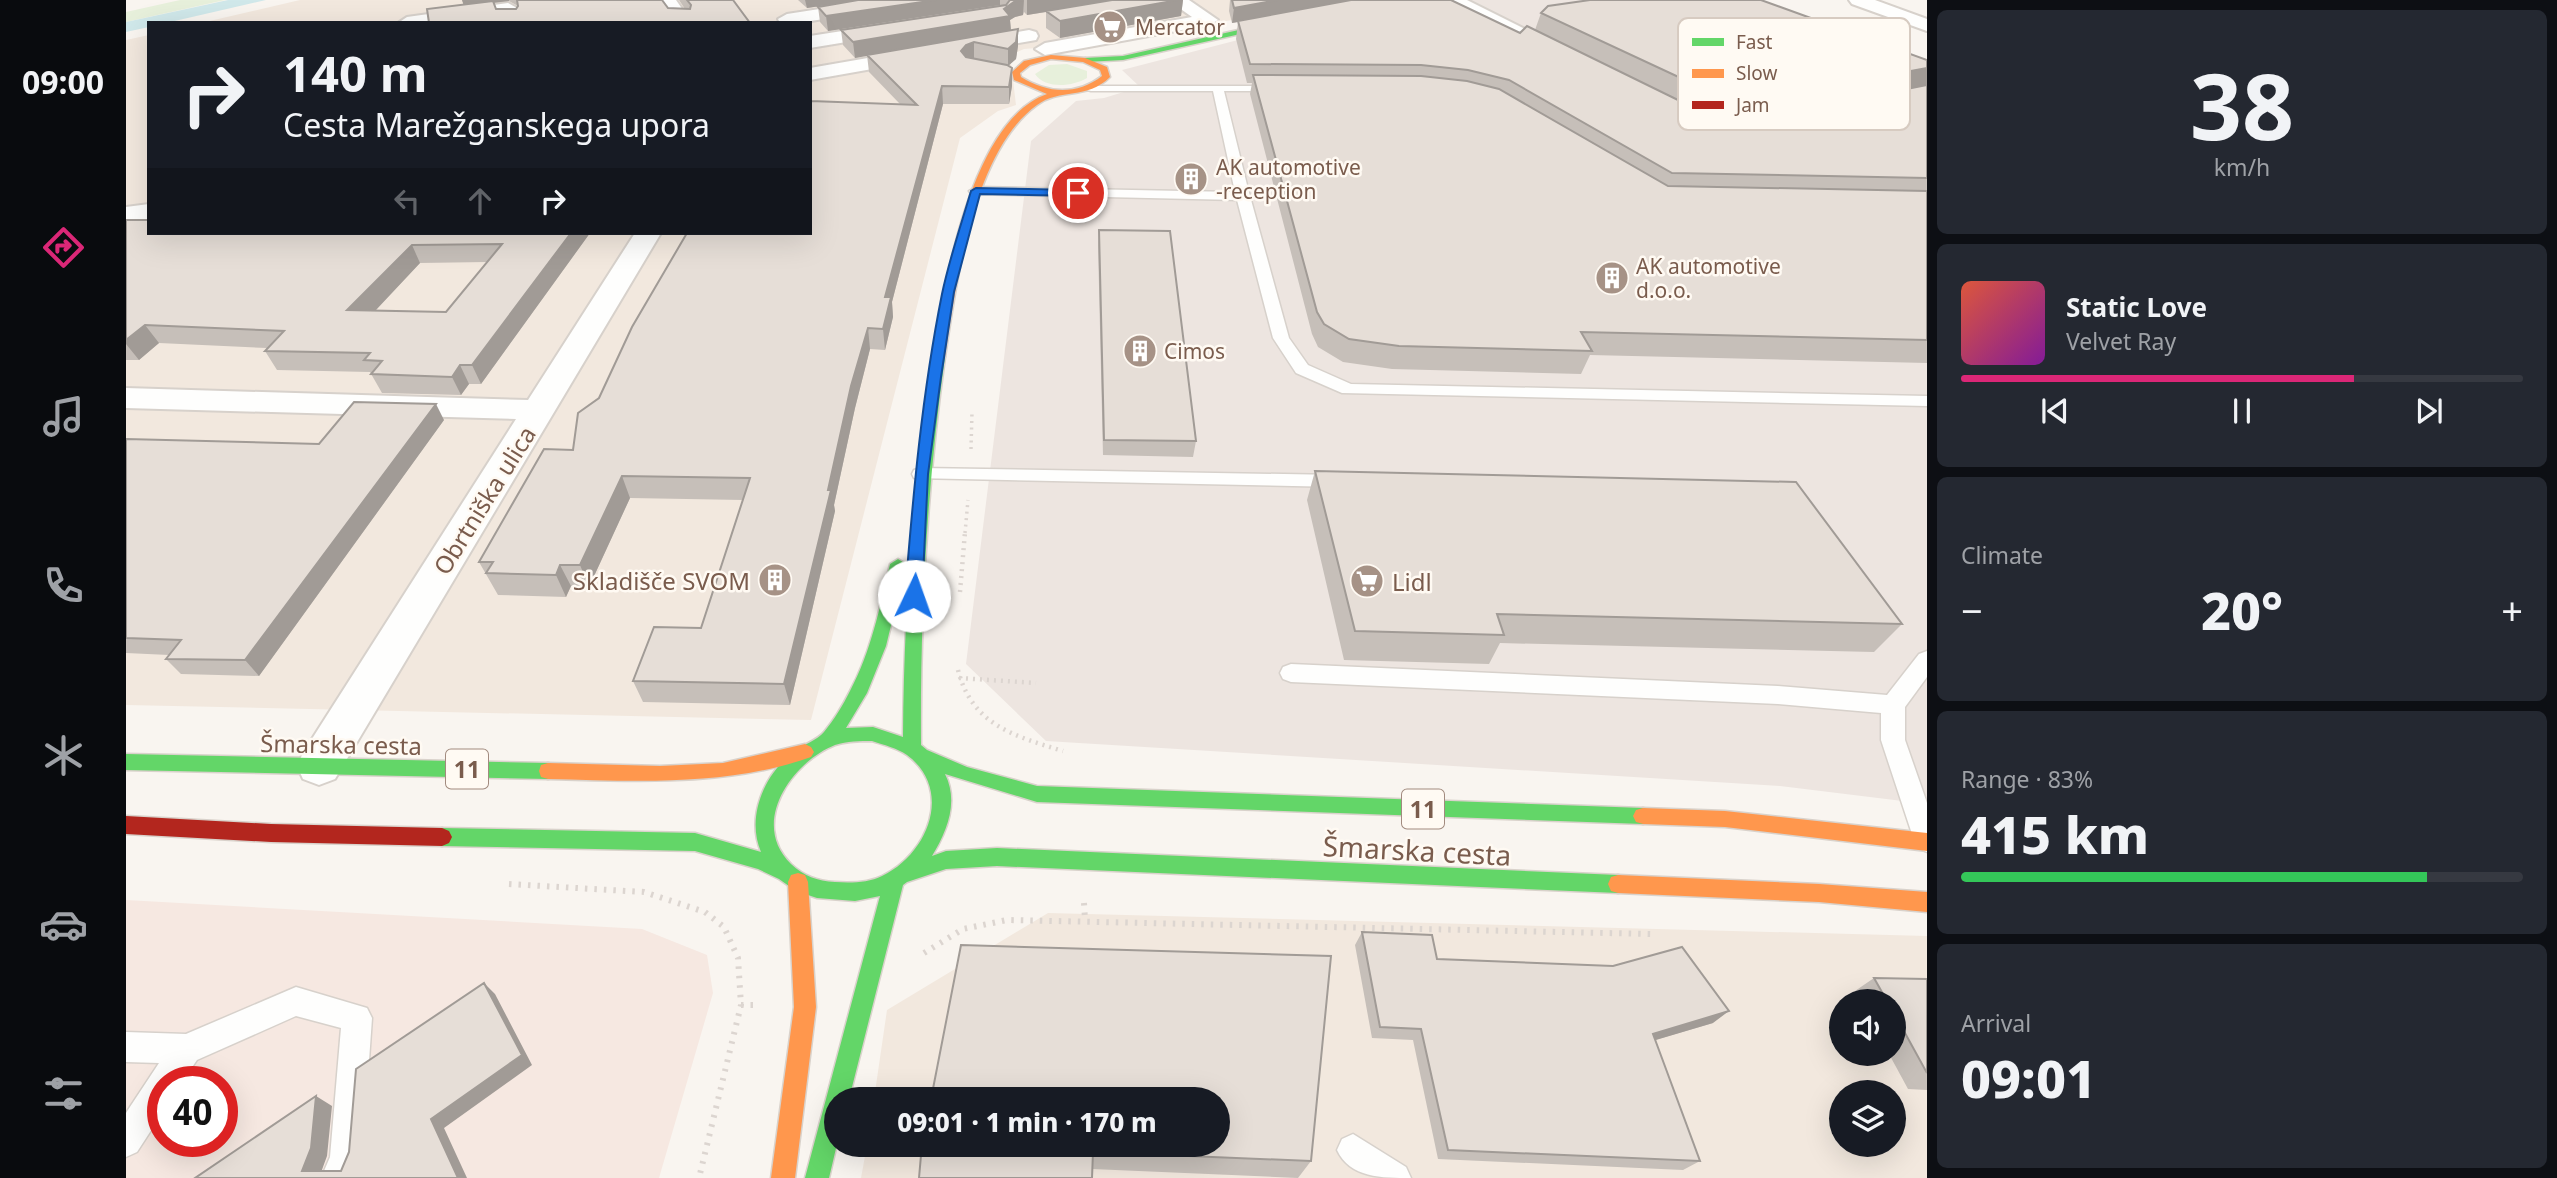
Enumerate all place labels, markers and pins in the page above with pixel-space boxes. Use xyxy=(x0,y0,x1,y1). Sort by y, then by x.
supermarket icon: Mercator xyxy=(1091,8,1129,46)
place label: Mercator xyxy=(1135,13,1225,41)
place label: AK automotive -reception xyxy=(1216,153,1361,205)
building icon: AK automotive -reception xyxy=(1172,160,1210,198)
pin xyxy=(1048,163,1108,223)
place label: AK automotive d.o.o. xyxy=(1636,252,1781,304)
building icon: AK automotive d.o.o. xyxy=(1593,259,1631,297)
building icon: Cimos xyxy=(1121,332,1159,370)
place label: Cimos xyxy=(1164,337,1225,365)
building icon: Skladišče SVOM xyxy=(756,561,794,599)
supermarket icon: Lidl xyxy=(1348,562,1386,600)
place label: Skladišče SVOM xyxy=(573,564,750,597)
place label: Lidl xyxy=(1392,565,1432,598)

